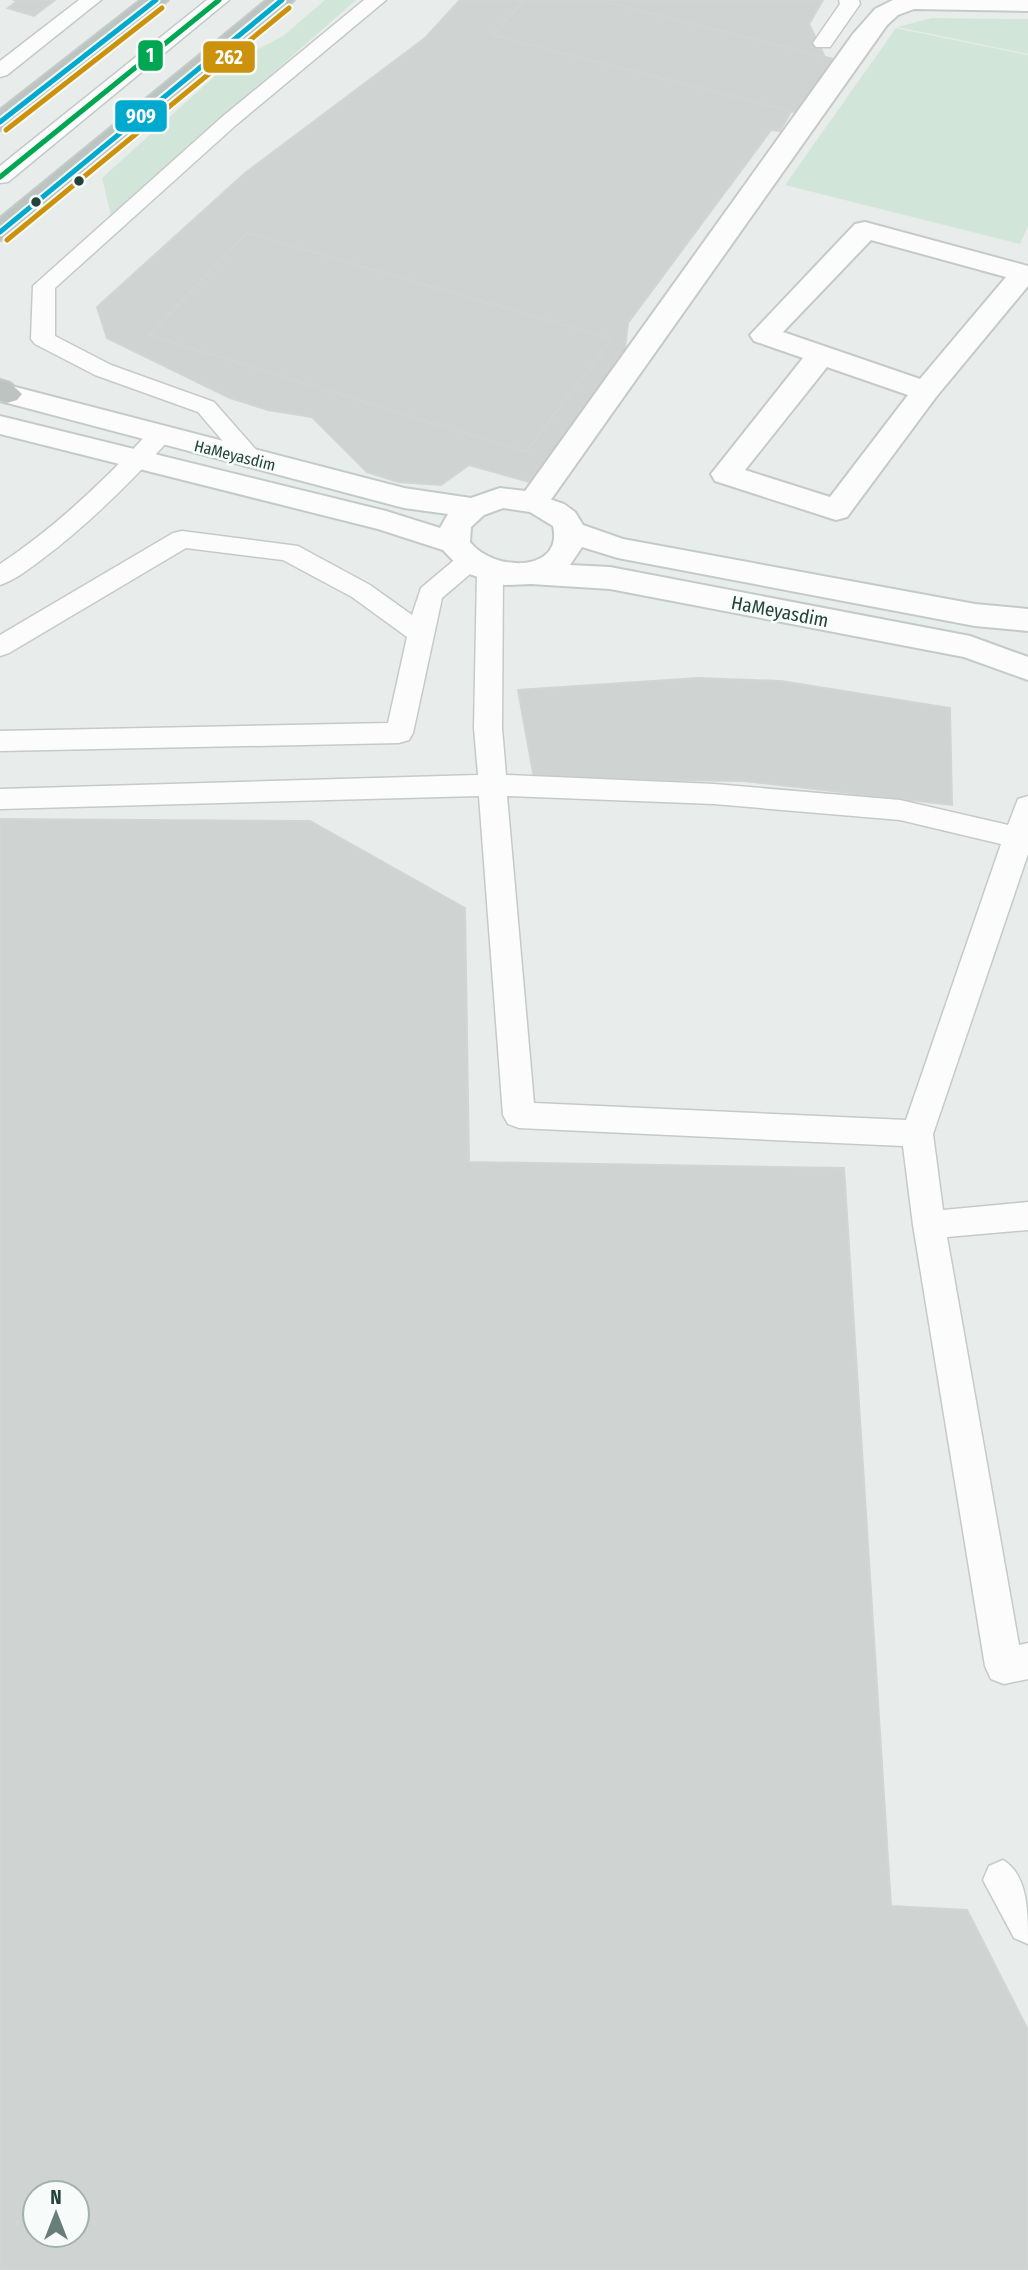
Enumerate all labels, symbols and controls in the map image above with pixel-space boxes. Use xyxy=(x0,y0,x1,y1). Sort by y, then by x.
line badge: 1 xyxy=(137,39,164,72)
line badge: 262 xyxy=(202,40,256,74)
text: 1 xyxy=(146,44,154,67)
text: 262 xyxy=(214,46,243,69)
line badge: 909 xyxy=(114,99,168,133)
text: 909 xyxy=(126,105,156,128)
unlabelled marker xyxy=(72,174,86,188)
unlabelled marker xyxy=(29,195,43,209)
street label: HaMeyasdim xyxy=(192,436,278,475)
street label: HaMeyasdim xyxy=(729,591,831,632)
north arrow xyxy=(21,2179,91,2249)
text: N xyxy=(50,2186,62,2209)

